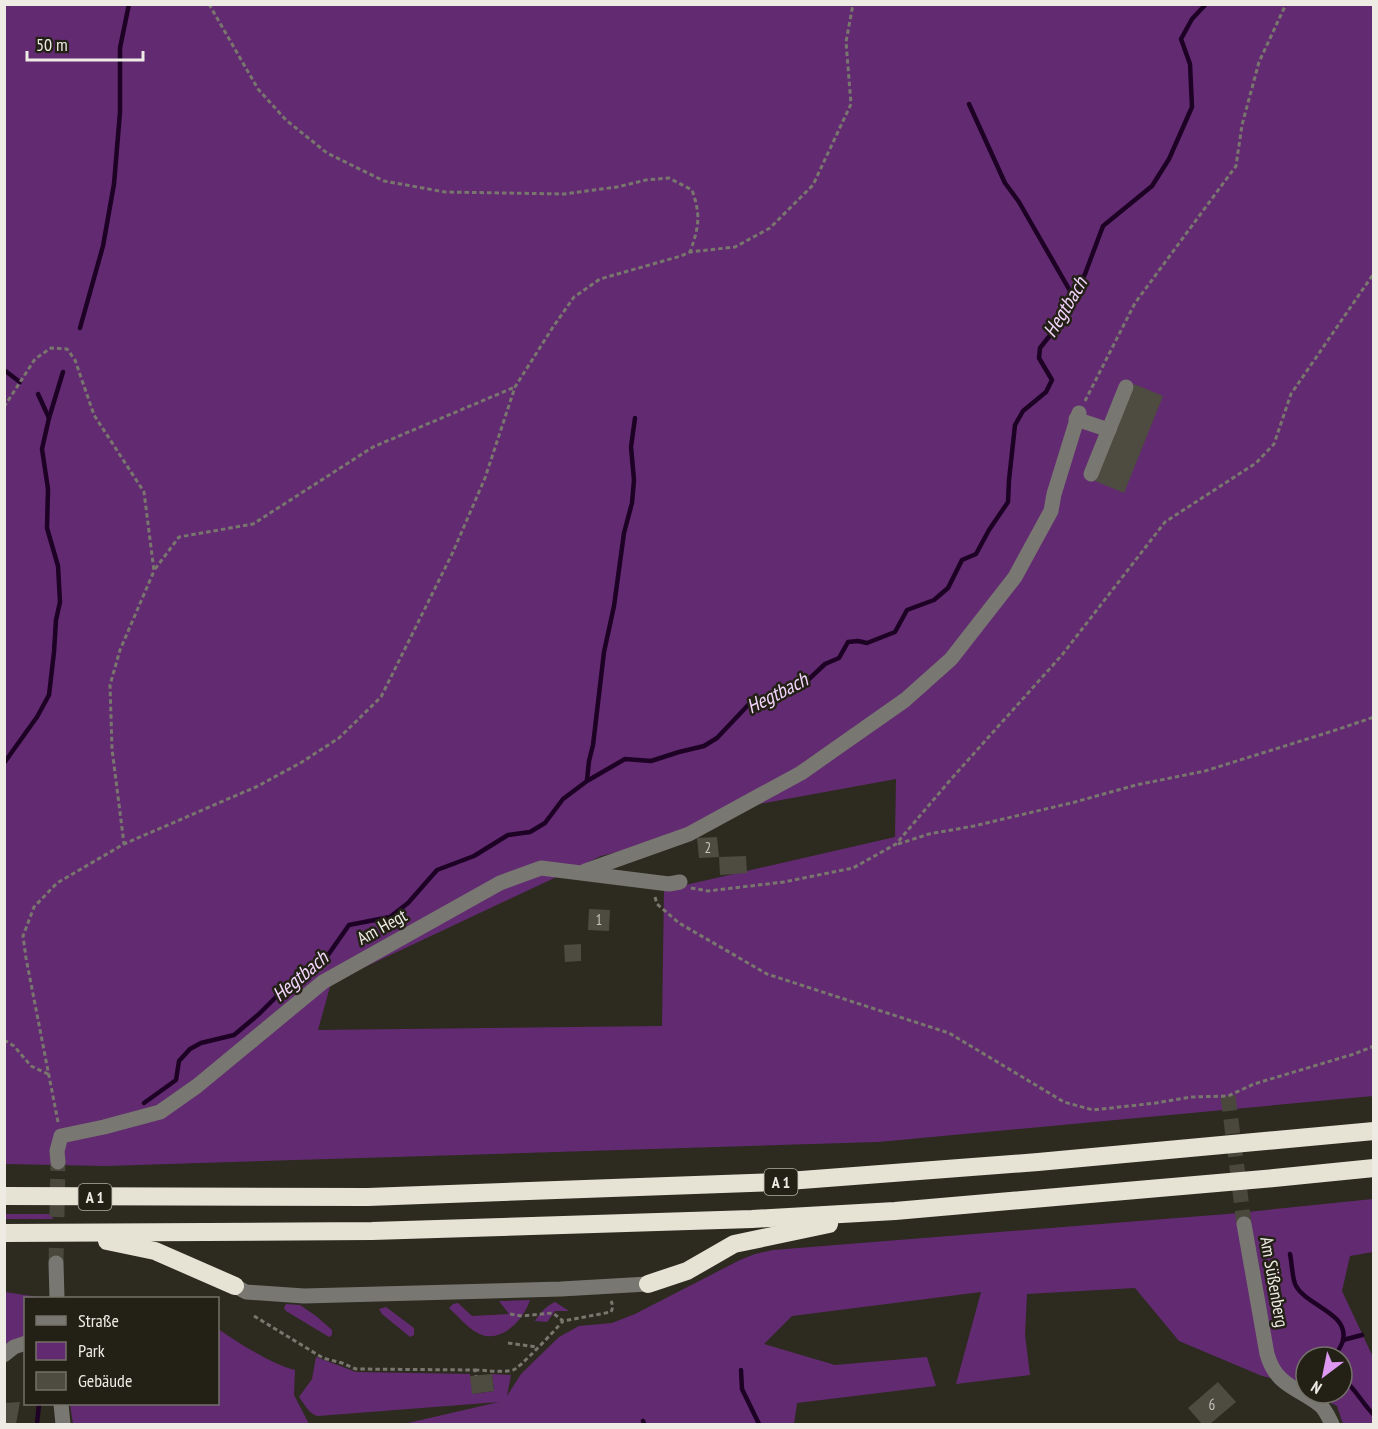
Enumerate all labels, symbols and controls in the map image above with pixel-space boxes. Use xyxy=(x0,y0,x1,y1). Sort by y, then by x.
scale bar xyxy=(27,24,142,62)
text: 50 m xyxy=(36,33,68,56)
water label: Hegtbach xyxy=(1037,271,1094,342)
water label: Hegtbach xyxy=(742,666,813,719)
house number: 2 xyxy=(705,838,711,857)
street label: Am Hegt xyxy=(353,903,411,950)
house number: 1 xyxy=(596,910,602,929)
water label: Hegtbach xyxy=(267,944,334,1007)
road number: A 1 xyxy=(764,1169,798,1195)
road number: A 1 xyxy=(78,1184,112,1210)
street label: Am Süßenberg xyxy=(1255,1235,1294,1329)
legend xyxy=(24,1297,219,1405)
text: Straße xyxy=(78,1309,119,1332)
text: Park xyxy=(78,1339,105,1362)
north arrow xyxy=(1294,1345,1354,1405)
text: Gebäude xyxy=(78,1369,132,1392)
text: N xyxy=(1307,1377,1325,1398)
house number: 6 xyxy=(1209,1395,1216,1414)

